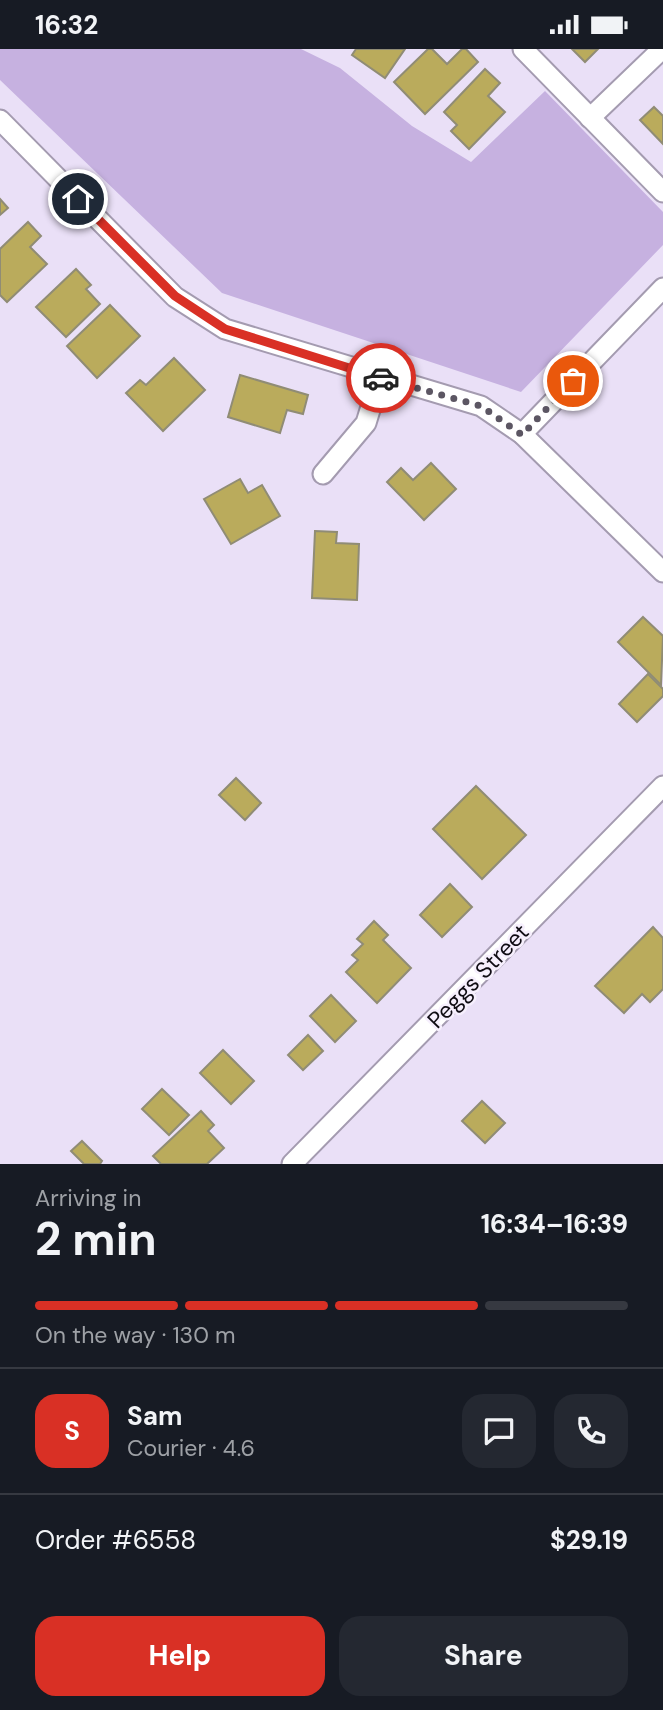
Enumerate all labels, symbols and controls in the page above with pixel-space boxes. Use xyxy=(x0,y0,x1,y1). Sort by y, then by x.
text: 16:32 xyxy=(35,8,98,42)
pin xyxy=(48,169,108,229)
icon: home xyxy=(59,180,97,218)
courier xyxy=(346,343,416,413)
pin xyxy=(543,351,603,411)
icon: car xyxy=(362,359,400,397)
icon: bag xyxy=(554,362,592,400)
street label: Peggs Street xyxy=(421,917,535,1035)
text: Arriving in xyxy=(35,1183,141,1213)
text: 16:34–16:39 xyxy=(481,1207,628,1241)
text: 2 min xyxy=(35,1209,157,1269)
text: On the way · 130 m xyxy=(35,1320,236,1350)
button: chat xyxy=(462,1394,536,1468)
button: phone xyxy=(554,1394,628,1468)
text: Sam xyxy=(127,1399,182,1433)
text: S xyxy=(64,1414,80,1448)
text: Courier · 4.6 xyxy=(127,1433,255,1463)
text: Order #6558 xyxy=(35,1523,196,1557)
text: $29.19 xyxy=(550,1523,628,1557)
button: Help xyxy=(35,1616,325,1696)
button: Share xyxy=(339,1616,628,1696)

